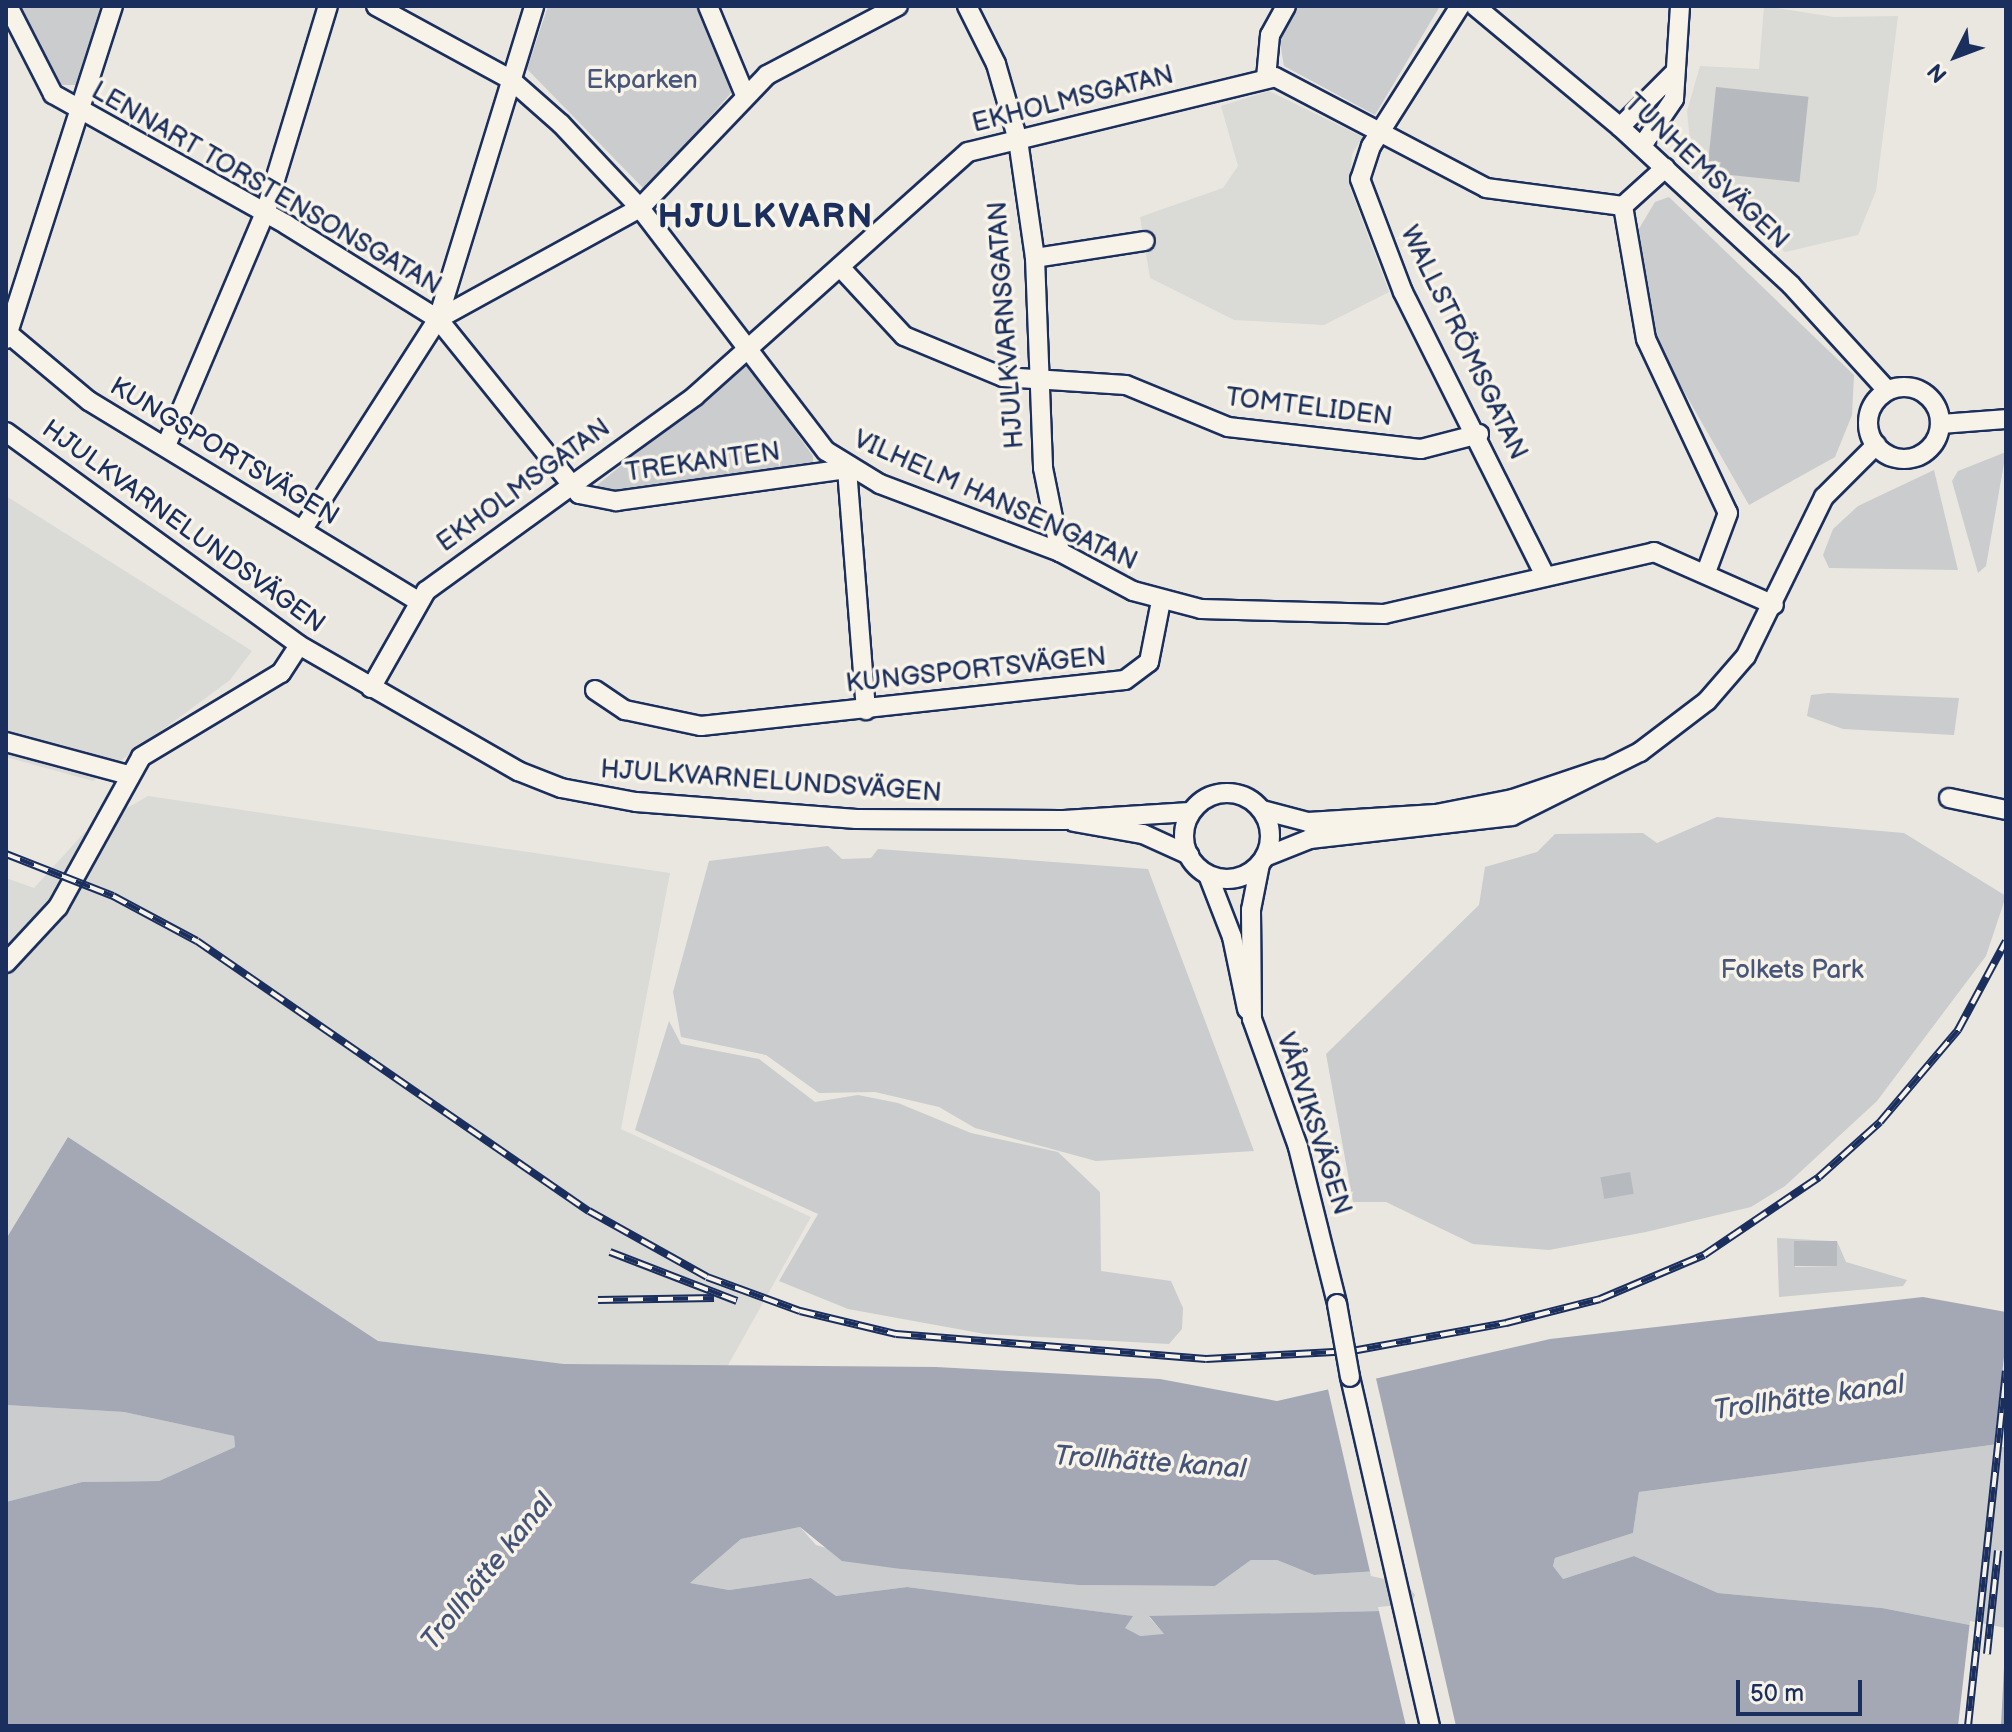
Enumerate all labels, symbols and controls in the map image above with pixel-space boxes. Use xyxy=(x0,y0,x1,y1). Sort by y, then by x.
north arrow xyxy=(1916,16,1996,96)
text: N xyxy=(1922,57,1953,88)
street label: EKHOLMSGATAN xyxy=(969,60,1177,140)
park label: Ekparken xyxy=(586,65,698,97)
street label: LENNART TORSTENSONSGATAN xyxy=(85,76,447,302)
street label: TUNHEMSVÄGEN xyxy=(1617,88,1795,256)
district label: HJULKVARN xyxy=(658,197,874,237)
street label: HJULKVARNSGATAN xyxy=(983,200,1031,450)
street label: WALLSTRÖMSGATAN xyxy=(1393,221,1533,465)
street label: KUNGSPORTSVÄGEN xyxy=(104,371,344,533)
street label: TOMTELIDEN xyxy=(1224,382,1394,434)
street label: EKHOLMSGATAN xyxy=(431,413,617,559)
street label: HJULKVARNELUNDSVÄGEN xyxy=(35,414,331,640)
street label: VILHELM HANSENGATAN xyxy=(848,424,1142,578)
street label: TREKANTEN xyxy=(624,437,782,489)
street label: KUNGSPORTSVÄGEN xyxy=(844,642,1108,700)
street label: HJULKVARNELUNDSVÄGEN xyxy=(599,755,943,809)
park label: Folkets Park xyxy=(1721,955,1863,987)
street label: VÅRVIKSVÄGEN xyxy=(1269,1029,1357,1219)
water label: Trollhätte kanal xyxy=(1711,1368,1907,1428)
water label: Trollhätte kanal xyxy=(1053,1440,1247,1486)
water label: Trollhätte kanal xyxy=(414,1487,562,1657)
scale bar xyxy=(1740,1664,1866,1714)
text: 50 m xyxy=(1750,1679,1804,1708)

